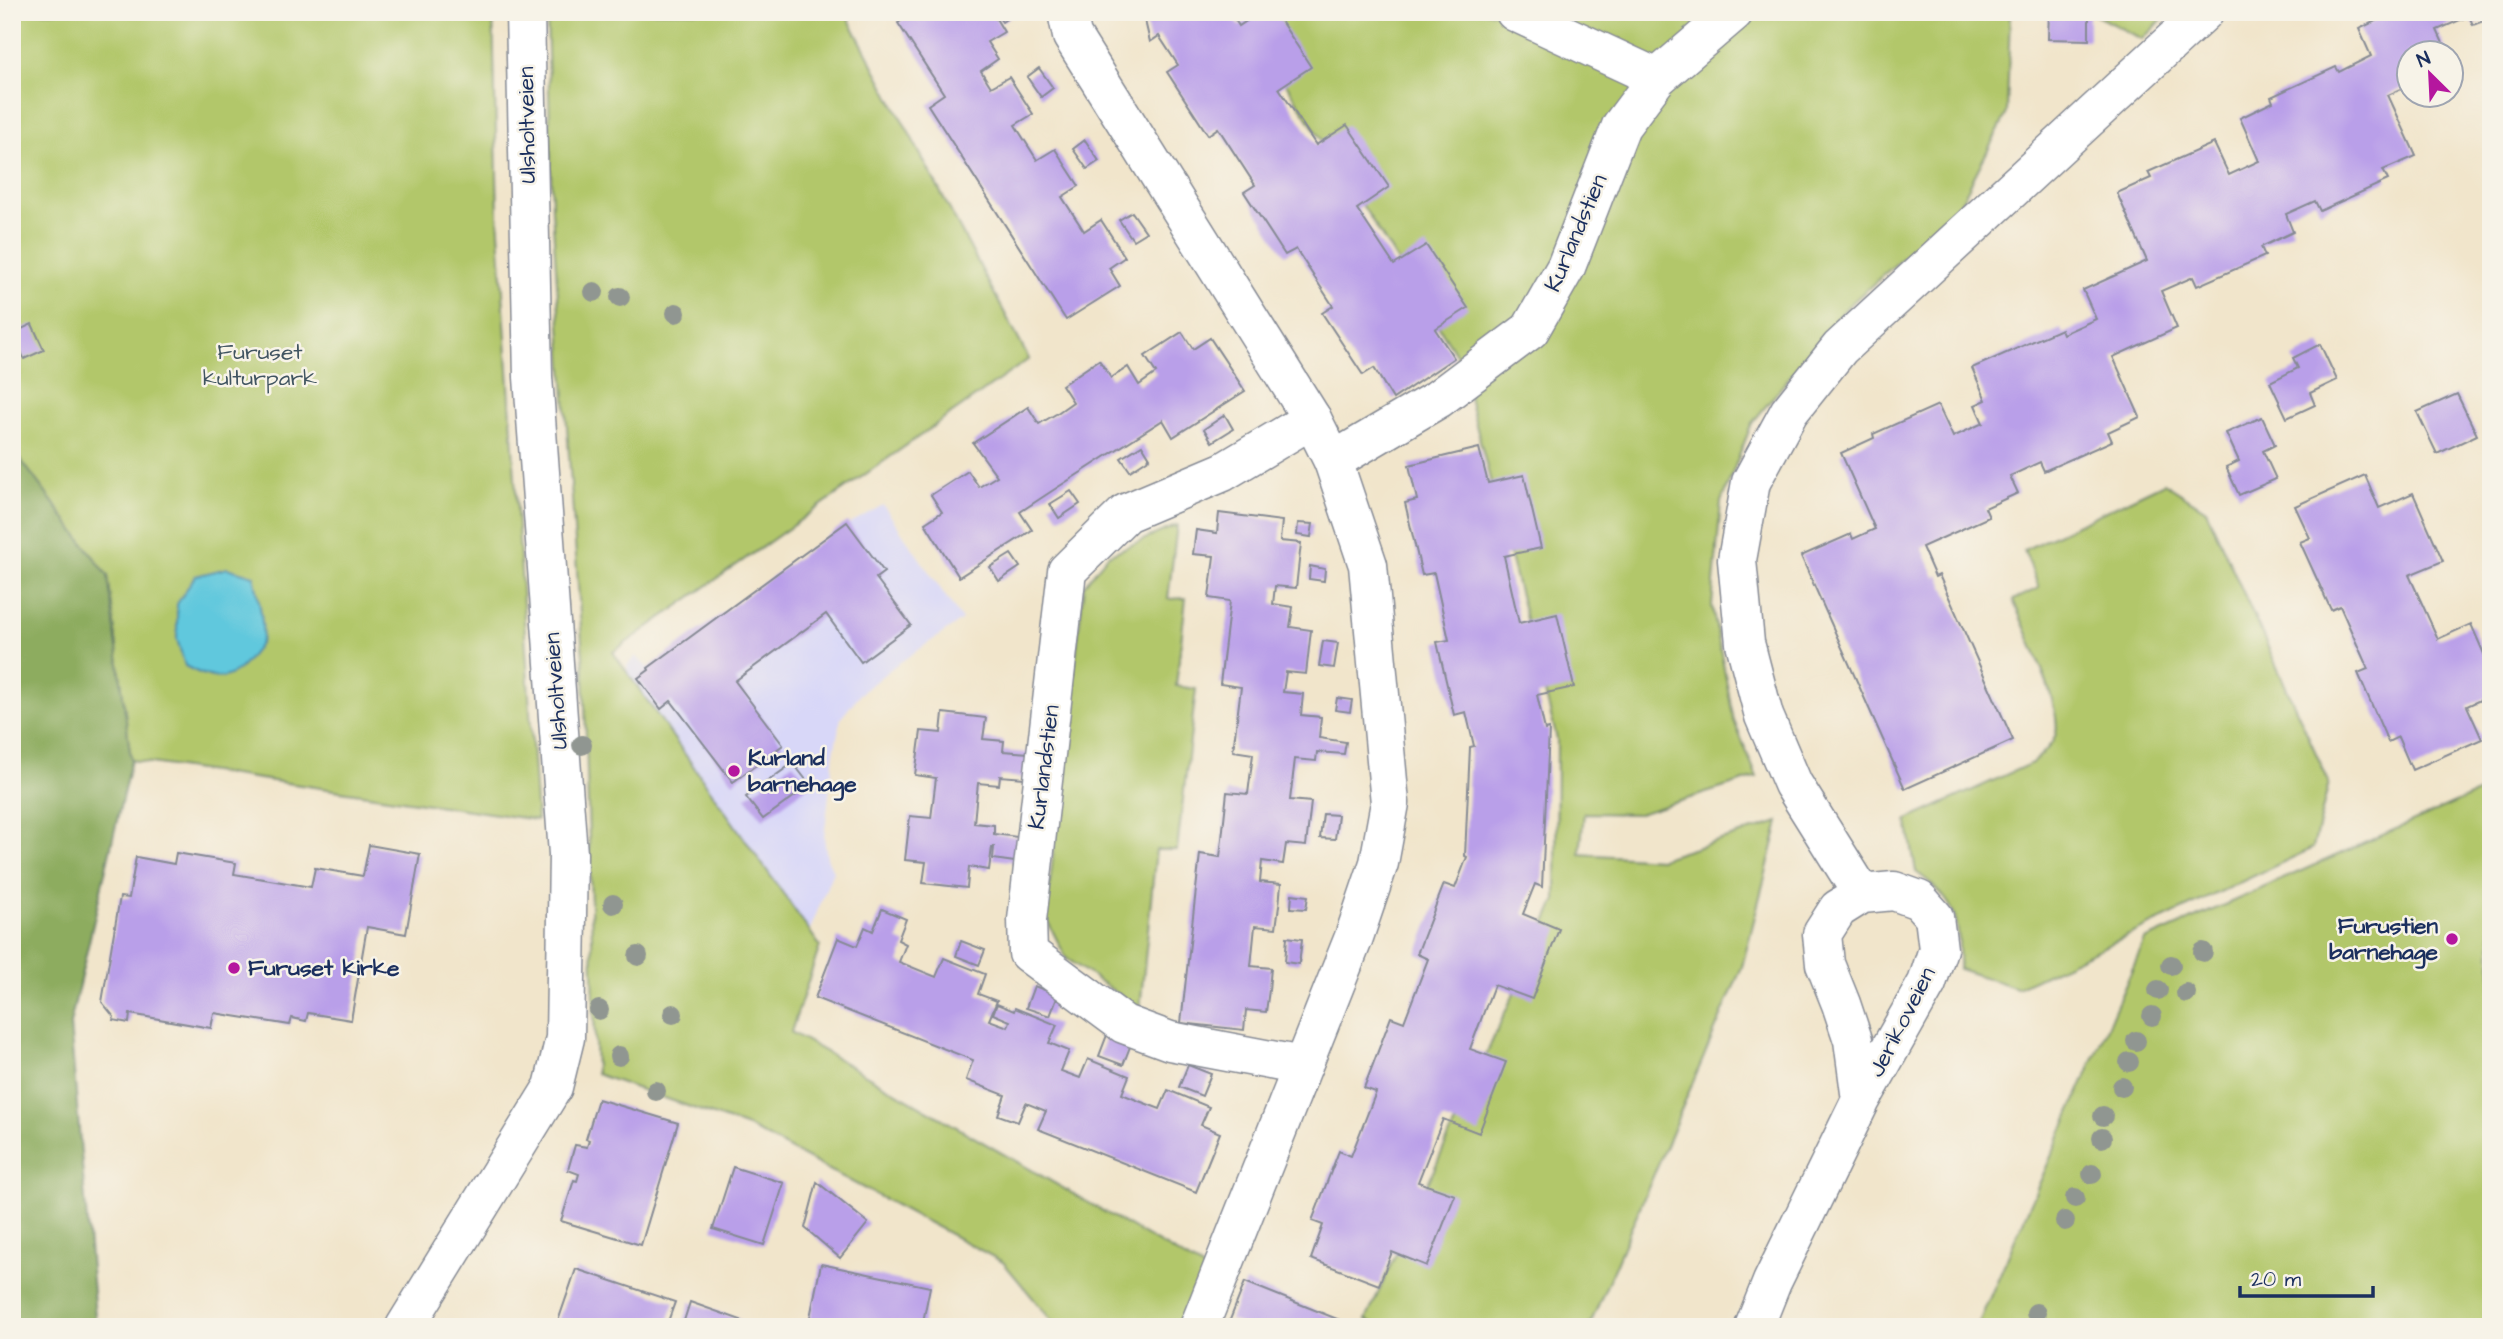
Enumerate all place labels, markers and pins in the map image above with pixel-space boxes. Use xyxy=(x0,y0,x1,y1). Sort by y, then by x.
place label: Kurland barnehage xyxy=(748,742,857,801)
marker: Kurland barnehage xyxy=(726,763,742,779)
place label: Furustien barnehage xyxy=(2329,910,2439,969)
marker: Furustien barnehage xyxy=(2444,931,2460,947)
place label: Furuset kirke xyxy=(248,952,400,984)
marker: Furuset kirke xyxy=(226,960,242,976)

